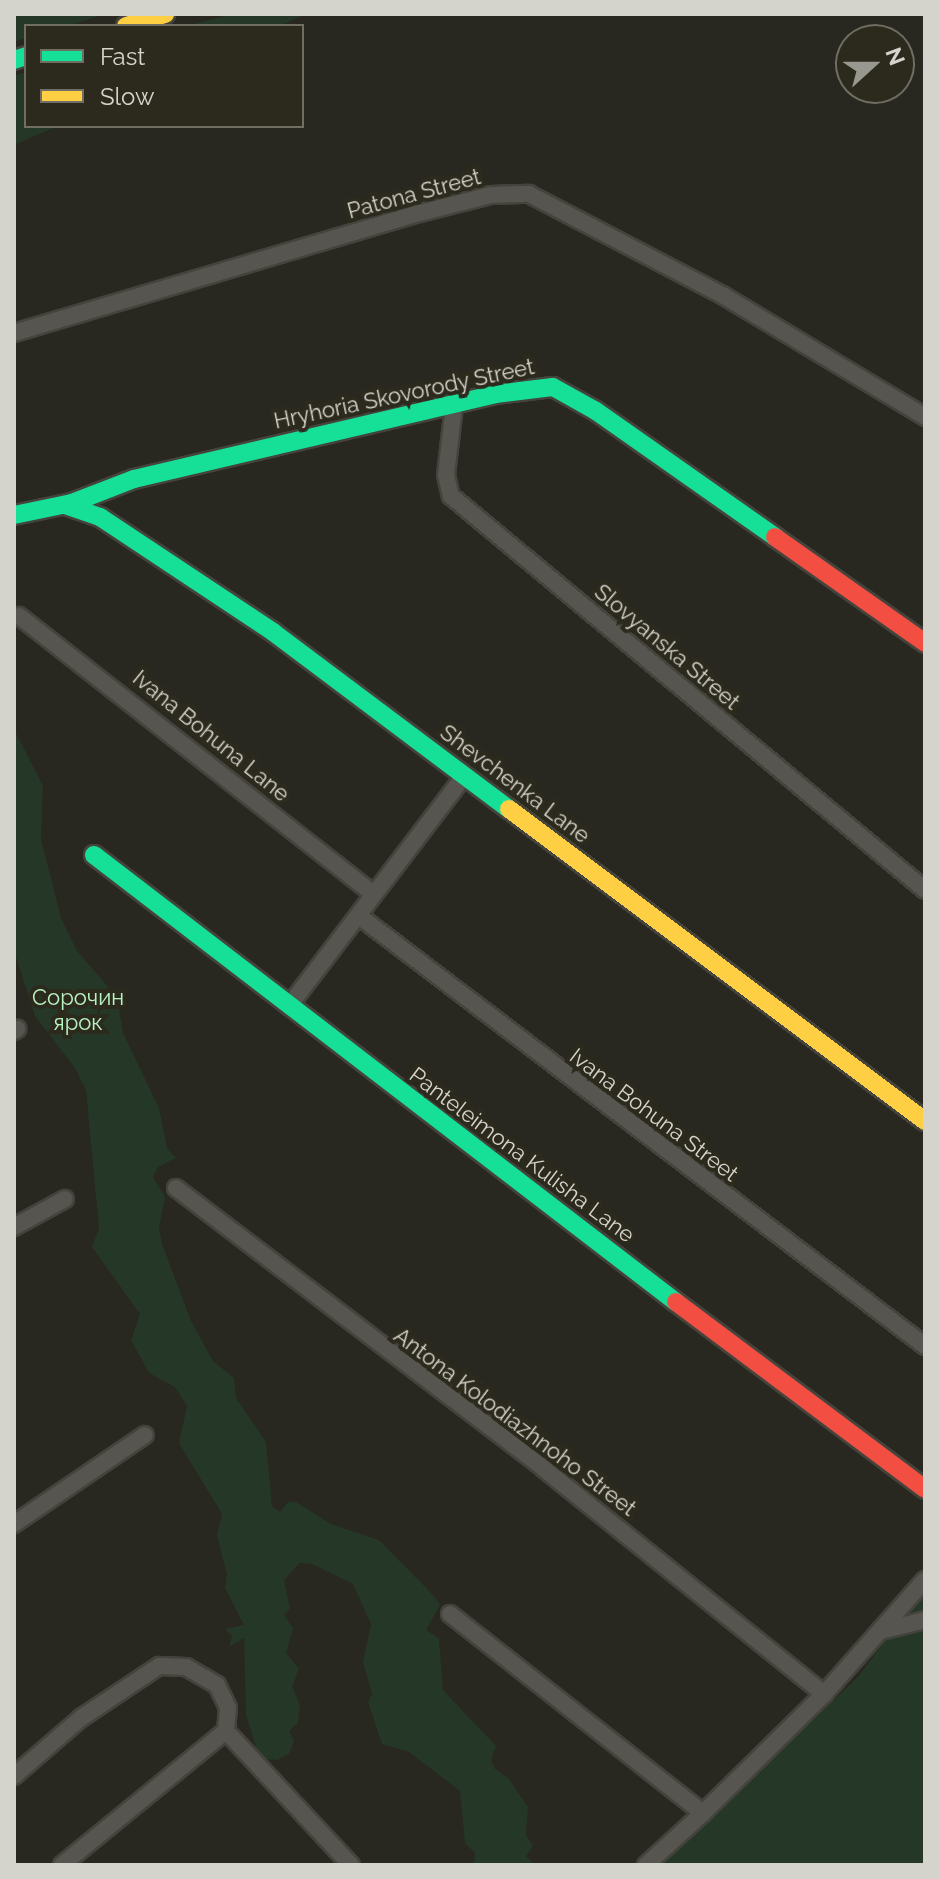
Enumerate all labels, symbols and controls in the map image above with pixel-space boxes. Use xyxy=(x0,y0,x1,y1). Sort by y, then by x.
legend xyxy=(24,24,304,128)
north arrow xyxy=(835,24,915,104)
text: Fast xyxy=(100,42,145,71)
text: N xyxy=(880,44,911,69)
text: Slow xyxy=(100,82,154,111)
street label: Patona Street xyxy=(344,164,484,224)
street label: Hryhoria Skovorody Street xyxy=(271,353,537,435)
street label: Slovyanska Street xyxy=(589,579,745,715)
street label: Ivana Bohuna Lane xyxy=(127,665,295,807)
street label: Shevchenka Lane xyxy=(435,719,595,849)
park label: Сорочин ярок xyxy=(32,984,124,1036)
street label: Ivana Bohuna Street xyxy=(564,1043,744,1187)
street label: Panteleimona Kulisha Lane xyxy=(404,1062,640,1248)
street label: Antona Kolodiazhnoho Street xyxy=(389,1322,641,1522)

